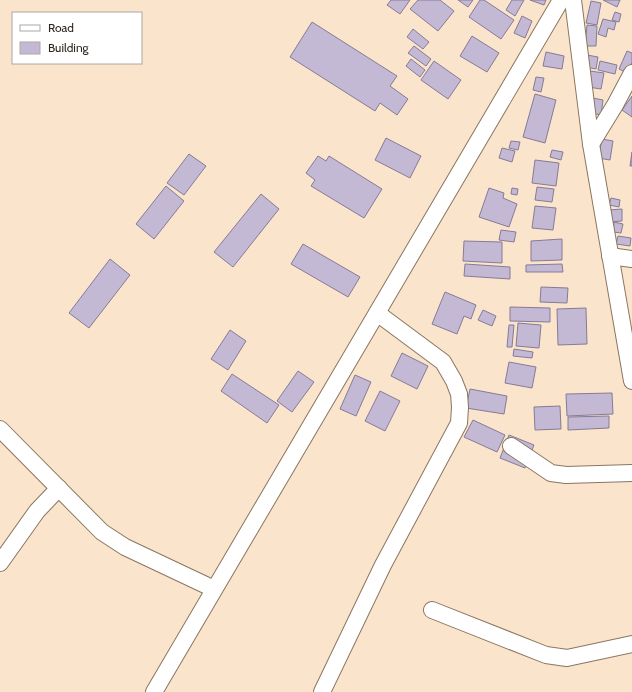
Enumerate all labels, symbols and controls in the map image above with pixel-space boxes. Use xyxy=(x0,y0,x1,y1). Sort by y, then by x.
legend xyxy=(12,12,142,64)
text: Road xyxy=(48,20,74,35)
text: Building xyxy=(48,40,90,55)

